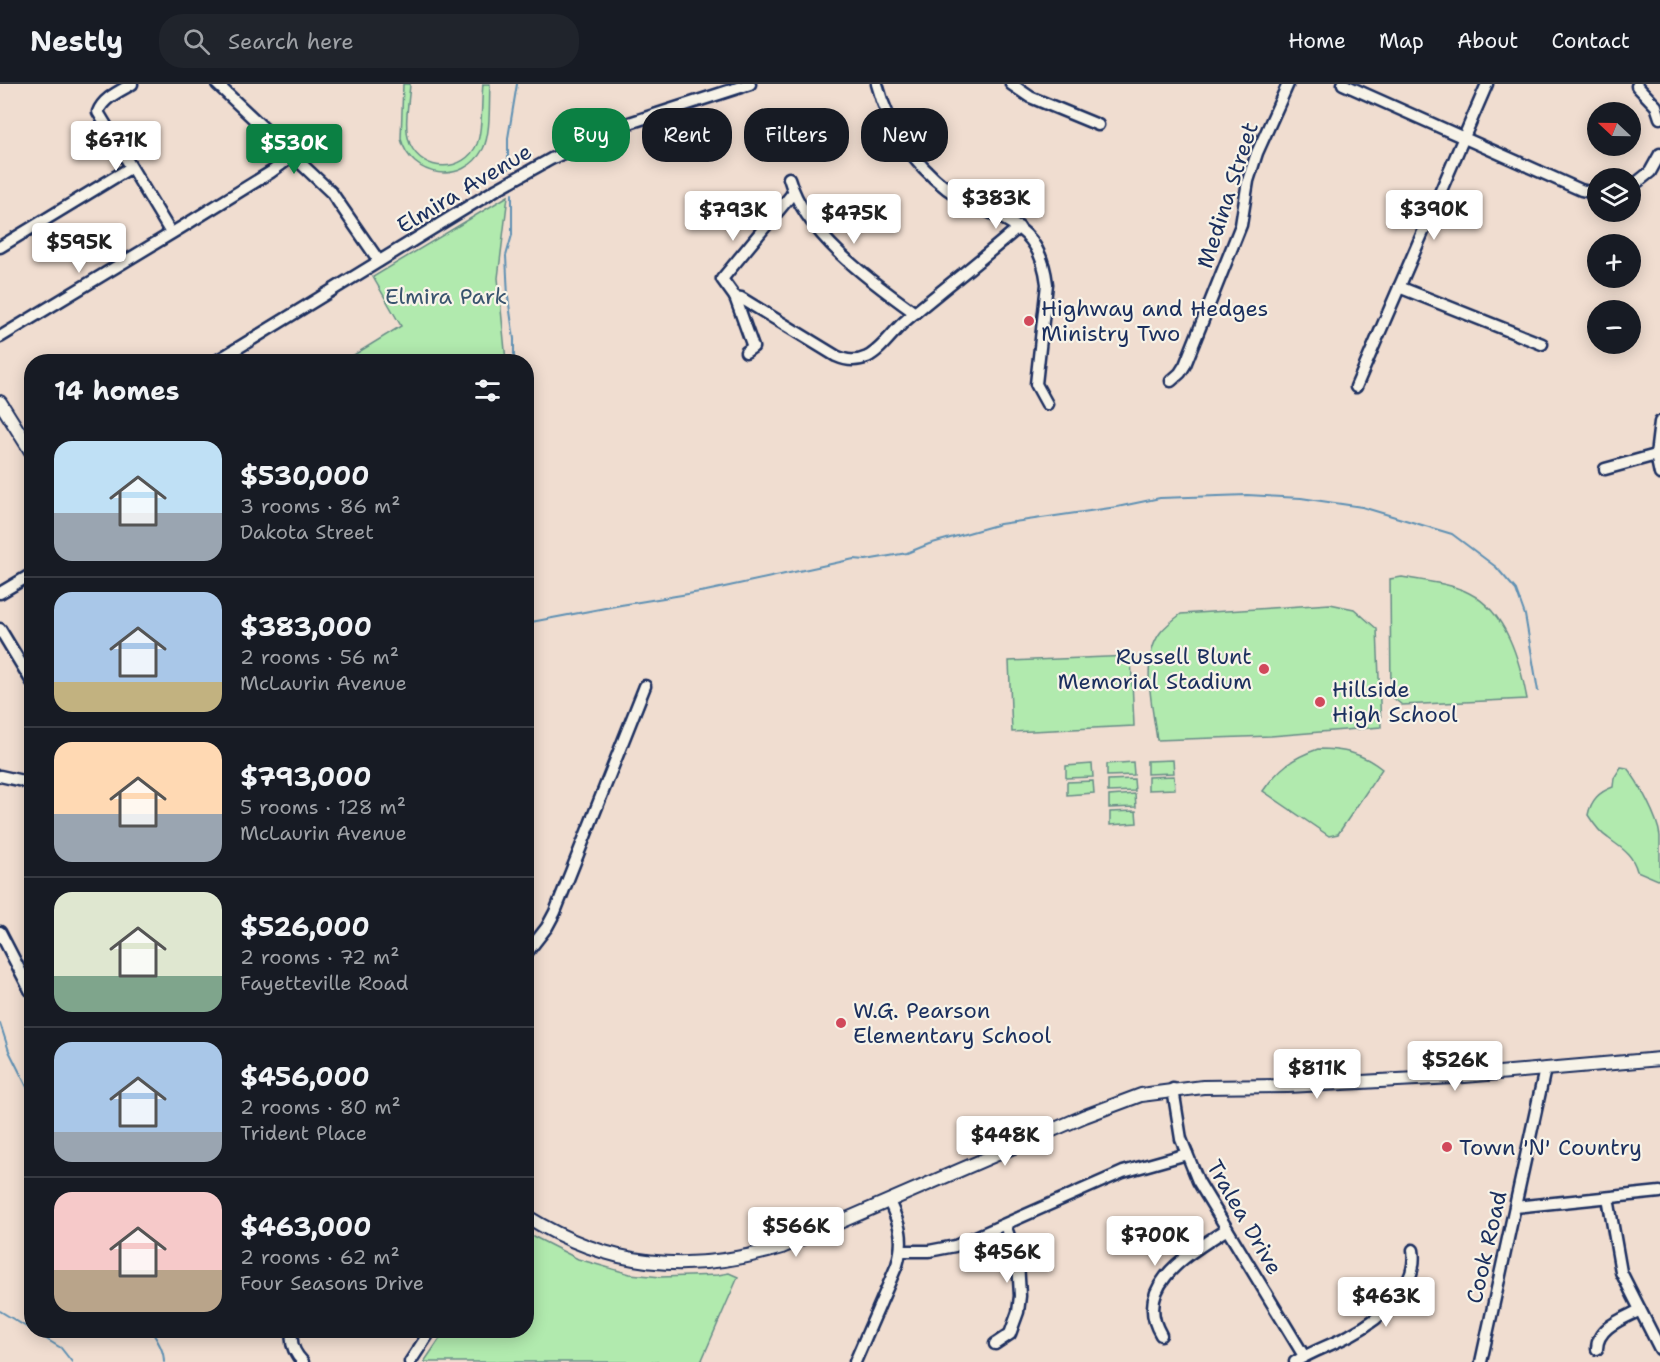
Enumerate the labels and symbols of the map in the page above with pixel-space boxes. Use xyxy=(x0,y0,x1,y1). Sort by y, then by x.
north arrow xyxy=(1587,102,1641,156)
street label: Medina Street xyxy=(1190,118,1265,272)
pin: $671K xyxy=(74,121,158,172)
pin: $530K xyxy=(252,124,336,175)
street label: Elmira Avenue xyxy=(391,137,537,240)
pin: $383K xyxy=(954,179,1038,230)
pin: $390K xyxy=(1392,190,1476,241)
pin: $793K xyxy=(691,191,775,242)
pin: $475K xyxy=(812,194,896,245)
pin: $595K xyxy=(37,223,121,274)
park label: Elmira Park xyxy=(385,282,507,311)
place label: Highway and Hedges Ministry Two xyxy=(1041,294,1268,348)
marker: Highway and Hedges Ministry Two xyxy=(1022,314,1036,328)
place label: Russell Blunt Memorial Stadium xyxy=(1058,642,1252,696)
marker: Russell Blunt Memorial Stadium xyxy=(1257,662,1271,676)
place label: Hillside High School xyxy=(1332,675,1458,729)
marker: Hillside High School xyxy=(1313,695,1327,709)
place label: W.G. Pearson Elementary School xyxy=(853,996,1051,1050)
marker: W.G. Pearson Elementary School xyxy=(834,1016,848,1030)
pin: $526K xyxy=(1413,1041,1497,1092)
pin: $811K xyxy=(1275,1049,1359,1100)
pin: $448K xyxy=(963,1116,1047,1167)
place label: Town 'N' Country xyxy=(1459,1133,1642,1162)
marker: Town 'N' Country xyxy=(1440,1140,1454,1154)
street label: Tralea Drive xyxy=(1200,1155,1289,1280)
street label: Cook Road xyxy=(1459,1188,1514,1306)
pin: $566K xyxy=(754,1207,838,1258)
pin: $700K xyxy=(1113,1216,1197,1267)
pin: $456K xyxy=(965,1233,1049,1284)
pin: $463K xyxy=(1344,1277,1428,1328)

